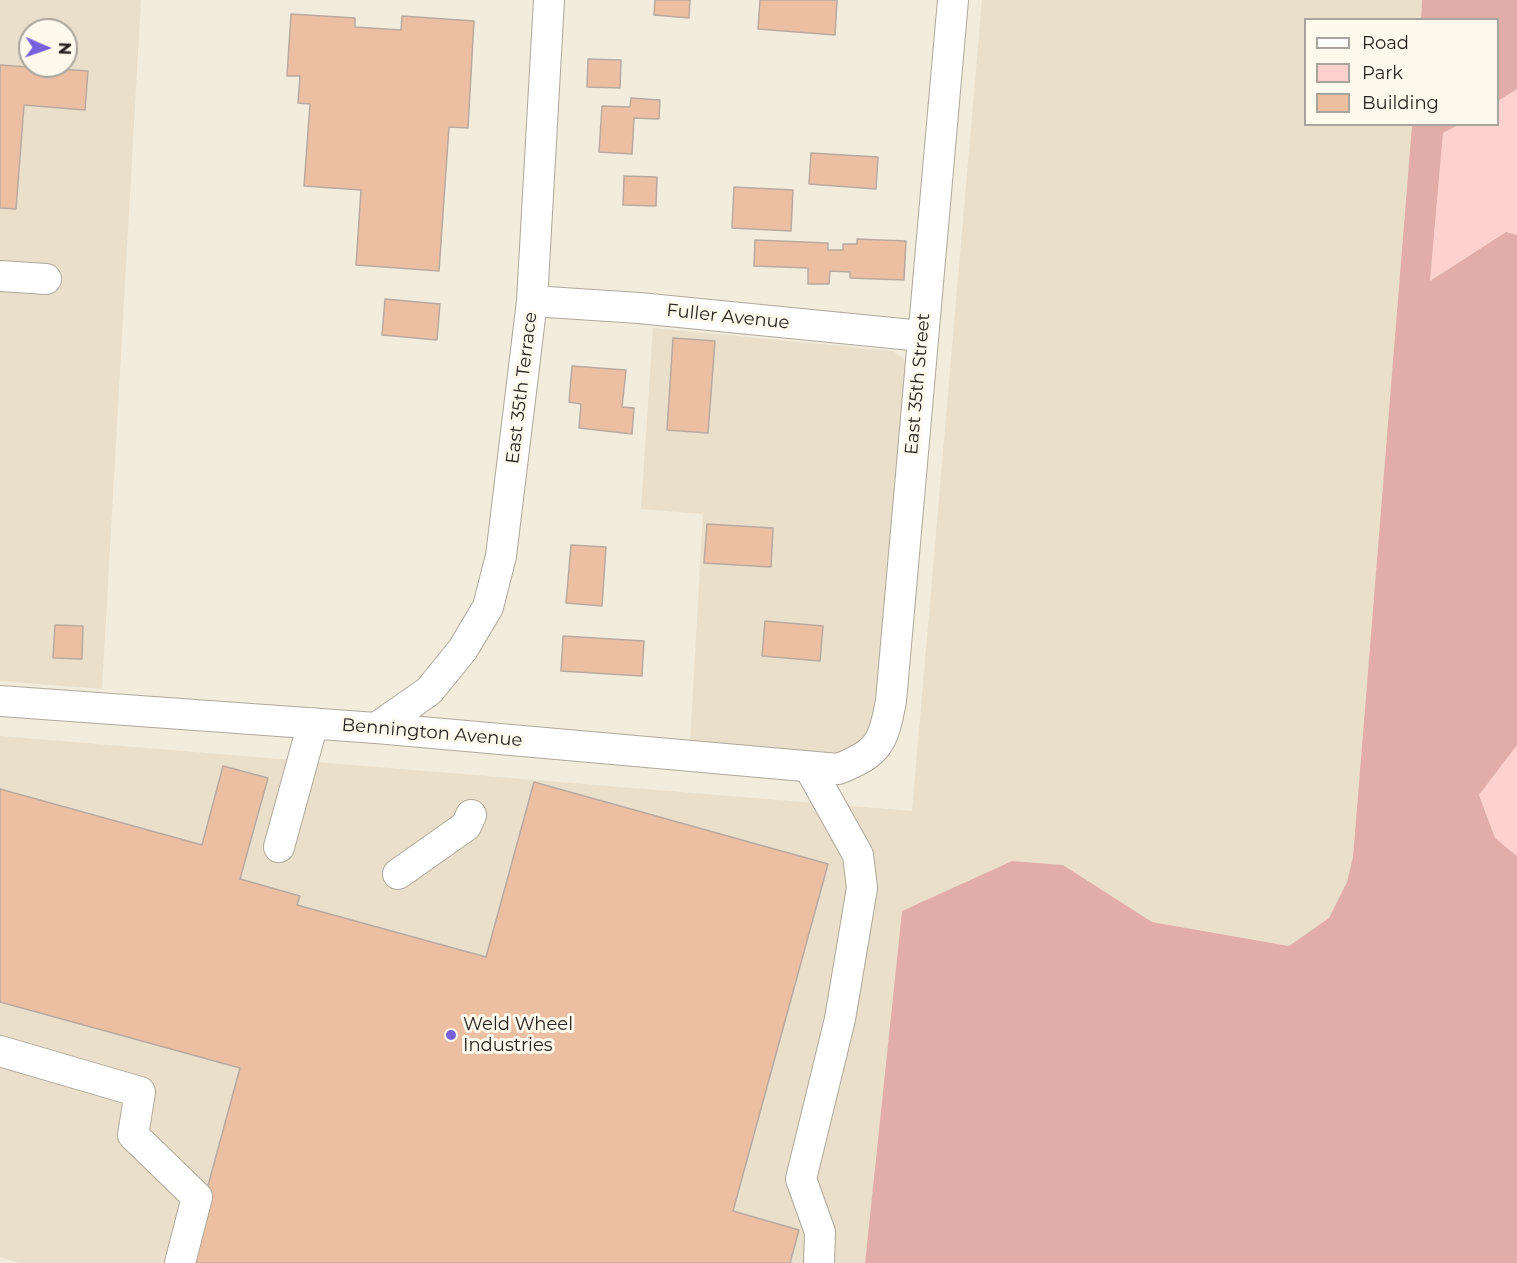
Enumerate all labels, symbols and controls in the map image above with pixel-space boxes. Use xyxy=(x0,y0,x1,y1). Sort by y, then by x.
north arrow xyxy=(18,18,78,78)
legend xyxy=(1304,18,1499,126)
text: Road xyxy=(1362,32,1409,54)
text: N xyxy=(55,42,74,55)
text: Park xyxy=(1362,62,1403,84)
text: Building xyxy=(1362,92,1439,114)
street label: Fuller Avenue xyxy=(665,300,791,334)
street label: East 35th Terrace xyxy=(502,311,542,465)
street label: East 35th Street xyxy=(901,312,935,456)
street label: Bennington Avenue xyxy=(341,714,523,752)
place label: Weld Wheel Industries xyxy=(463,1014,573,1056)
marker: Weld Wheel Industries xyxy=(444,1028,458,1042)

